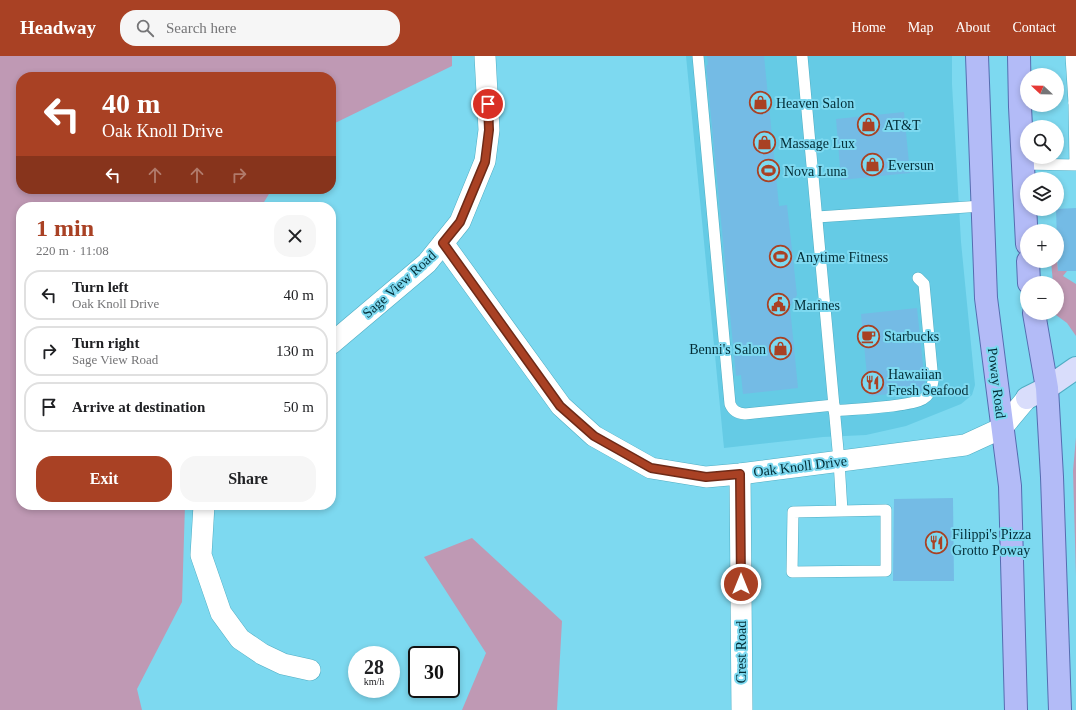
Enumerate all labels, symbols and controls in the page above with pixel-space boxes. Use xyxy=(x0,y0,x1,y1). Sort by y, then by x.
search box xyxy=(120,10,400,46)
text: Headway xyxy=(20,17,96,38)
icon: search xyxy=(134,17,156,39)
text: Search here xyxy=(166,20,236,36)
text: Home xyxy=(852,20,886,35)
text: Map xyxy=(908,20,933,35)
text: About xyxy=(955,20,990,35)
text: Contact xyxy=(1012,20,1056,35)
north arrow xyxy=(1020,68,1064,112)
map controls xyxy=(1020,68,1064,320)
pin xyxy=(471,87,505,121)
icon: left xyxy=(36,88,88,140)
text: 40 m xyxy=(102,88,160,119)
shop icon: Heaven Salon xyxy=(747,90,773,116)
icon: arrive xyxy=(477,93,499,115)
place label: Heaven Salon xyxy=(776,96,854,111)
shop icon: AT&T xyxy=(856,112,882,138)
place label: AT&T xyxy=(884,118,921,133)
button: search xyxy=(1020,120,1064,164)
text: Oak Knoll Drive xyxy=(102,121,223,141)
shop icon: Massage Lux xyxy=(752,130,778,156)
place label: Massage Lux xyxy=(780,136,855,151)
shop icon: Eversun xyxy=(859,152,885,178)
sports icon: Nova Luna xyxy=(756,158,782,184)
place label: Eversun xyxy=(888,158,934,173)
icon: left xyxy=(102,164,124,186)
icon: ahead xyxy=(144,164,166,186)
icon: ahead xyxy=(186,164,208,186)
icon: right xyxy=(228,164,250,186)
place label: Nova Luna xyxy=(784,164,847,179)
button: layers xyxy=(1020,172,1064,216)
text: 1 min xyxy=(36,215,94,241)
button: close xyxy=(274,215,316,257)
button: + xyxy=(1020,224,1064,268)
text: 220 m · 11:08 xyxy=(36,243,109,258)
sports icon: Anytime Fitness xyxy=(767,244,793,270)
street label: Sage View Road xyxy=(360,248,439,321)
place label: Anytime Fitness xyxy=(796,250,888,265)
button: − xyxy=(1020,276,1064,320)
text: Turn left xyxy=(72,279,129,295)
icon: left xyxy=(38,284,60,306)
text: 40 m xyxy=(284,287,314,303)
public building icon: Marines xyxy=(766,292,792,318)
text: Oak Knoll Drive xyxy=(72,296,159,311)
place label: Marines xyxy=(794,298,840,313)
cafe icon: Starbucks xyxy=(856,323,882,349)
place label: Starbucks xyxy=(884,329,939,344)
text: Turn right xyxy=(72,335,139,351)
shop icon: Benni's Salon xyxy=(768,336,794,362)
icon: right xyxy=(38,340,60,362)
place label: Benni's Salon xyxy=(689,342,766,357)
text: 130 m xyxy=(276,343,314,359)
street label: Poway Road xyxy=(985,347,1008,419)
text: Sage View Road xyxy=(72,352,158,367)
place label: Hawaiian Fresh Seafood xyxy=(888,367,969,398)
restaurant icon: Hawaiian Fresh Seafood xyxy=(859,369,885,395)
icon: arrive xyxy=(38,396,60,418)
text: Arrive at destination xyxy=(72,399,205,415)
text: 50 m xyxy=(284,399,314,415)
street label: Oak Knoll Drive xyxy=(752,453,848,480)
button: Exit xyxy=(36,456,172,502)
button: Share xyxy=(180,456,316,502)
place label: Filippi's Pizza Grotto Poway xyxy=(952,527,1032,558)
restaurant icon: Filippi's Pizza Grotto Poway xyxy=(923,529,949,555)
position arrow xyxy=(720,563,762,605)
street label: Crest Road xyxy=(734,621,749,683)
speed limit sign: 30 xyxy=(408,646,460,698)
text: 28 xyxy=(364,656,384,678)
text: km/h xyxy=(364,676,384,687)

